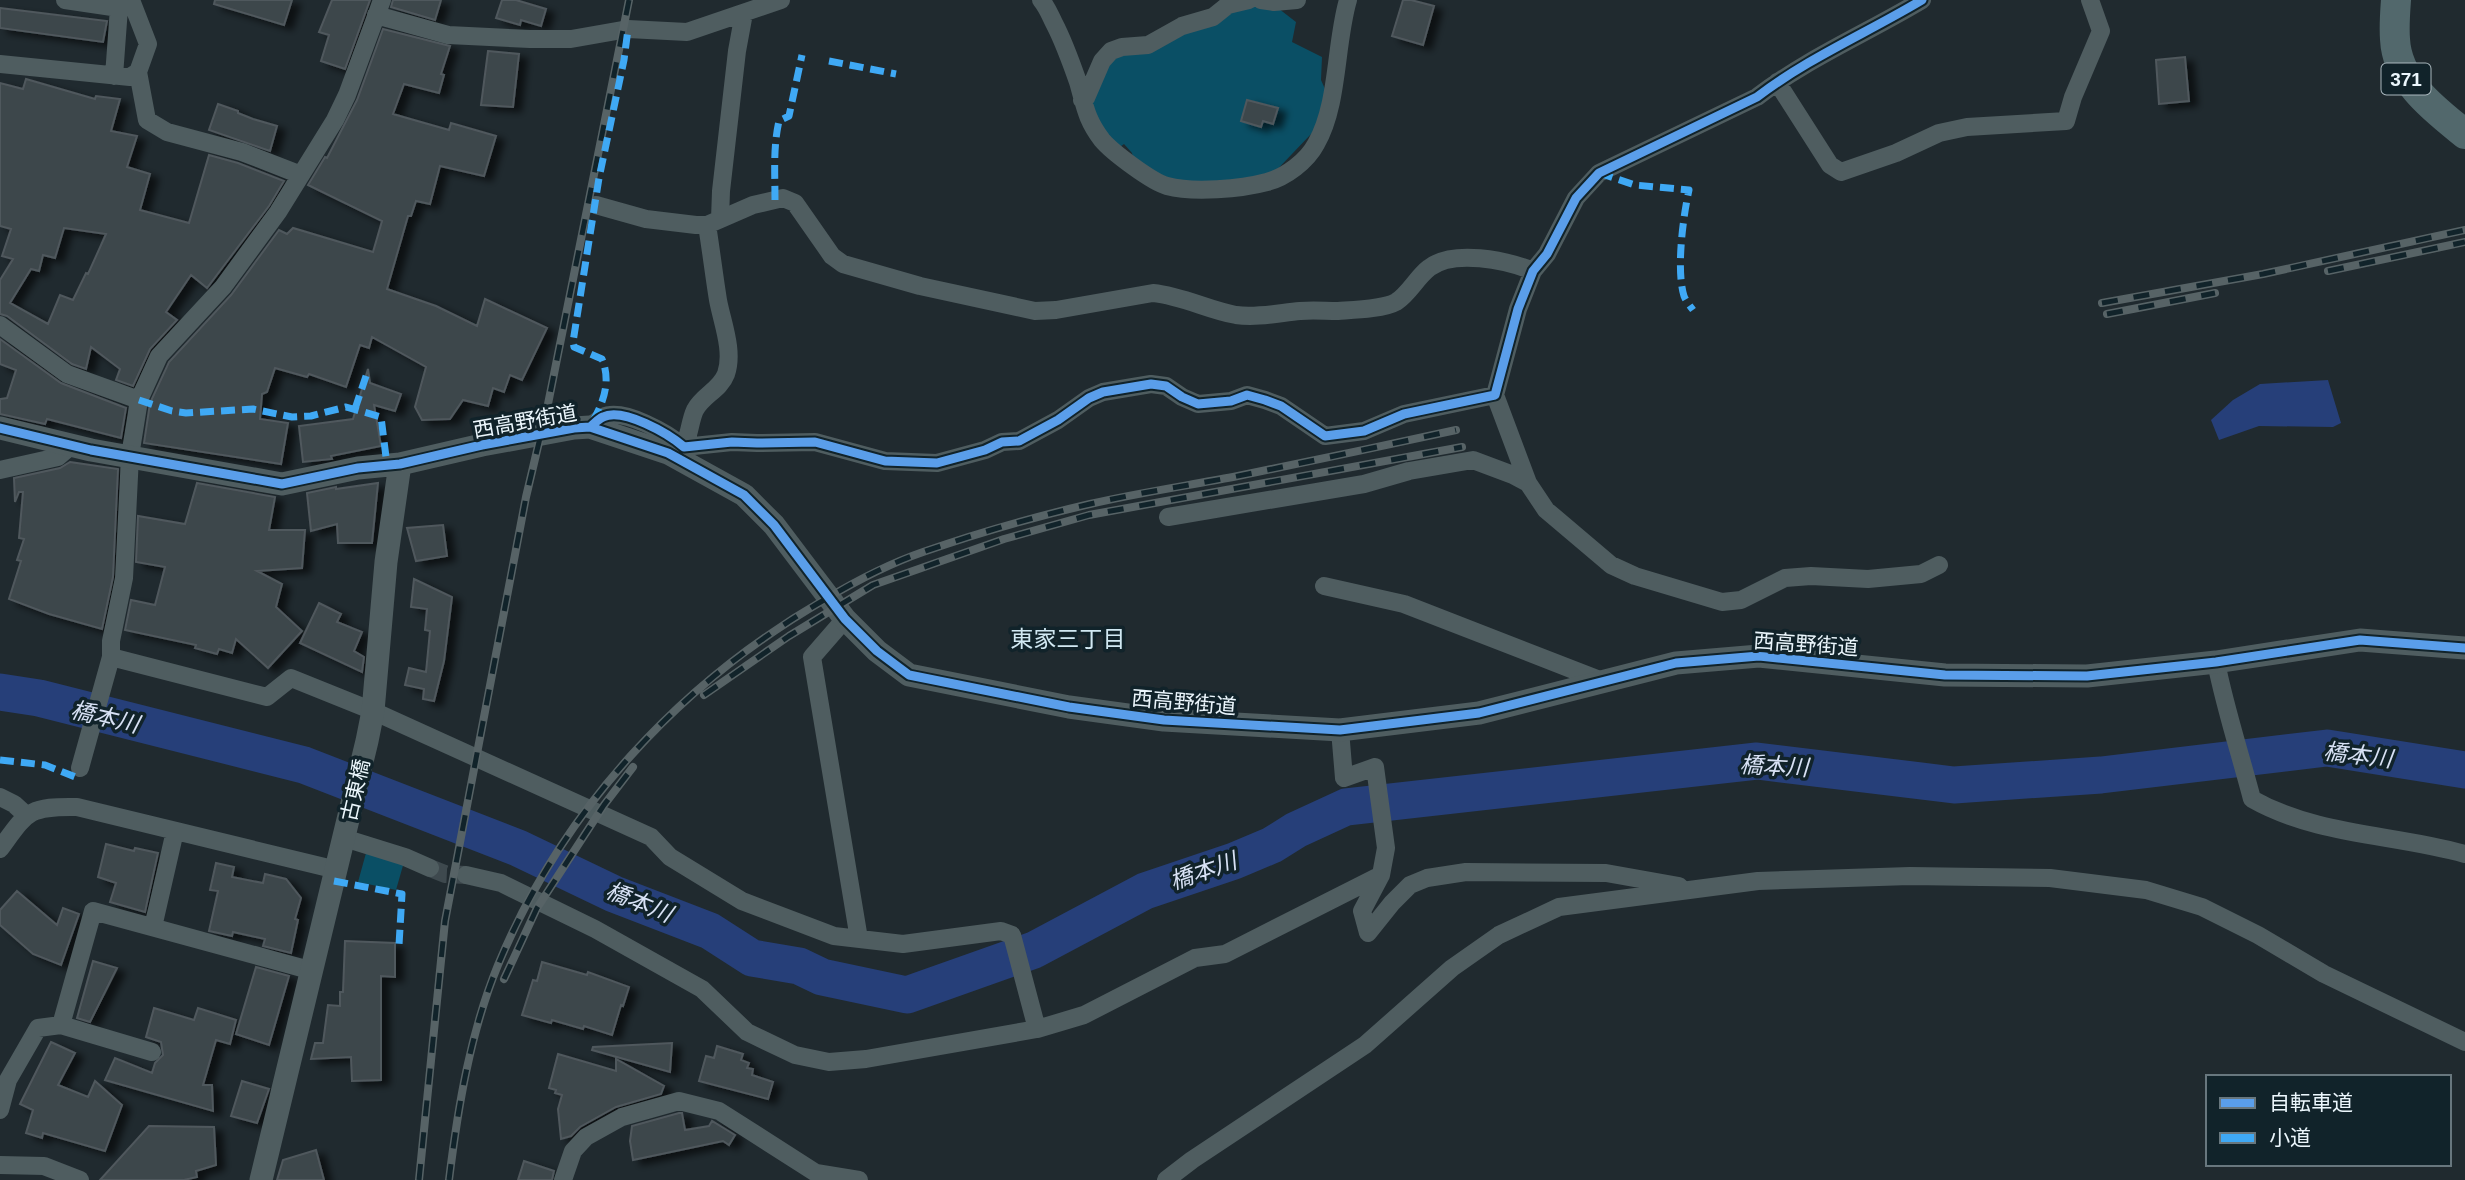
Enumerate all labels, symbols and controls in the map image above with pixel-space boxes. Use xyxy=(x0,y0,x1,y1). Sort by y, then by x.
road number: 371 xyxy=(2382,64,2430,94)
street label: 西高野街道 xyxy=(471,401,579,441)
district label: 東家三丁目 xyxy=(1011,626,1126,652)
street label: 西高野街道 xyxy=(1753,629,1859,659)
street label: 西高野街道 xyxy=(1131,686,1237,718)
water label: 橋本川 xyxy=(68,697,144,738)
water label: 橋本川 xyxy=(2322,738,2397,772)
water label: 橋本川 xyxy=(1739,751,1812,781)
street label: 古東橋 xyxy=(337,757,373,823)
water label: 橋本川 xyxy=(1166,846,1243,895)
water label: 橋本川 xyxy=(602,877,679,928)
legend xyxy=(2206,1075,2451,1166)
text: 自転車道 xyxy=(2269,1091,2353,1114)
text: 小道 xyxy=(2269,1126,2311,1149)

